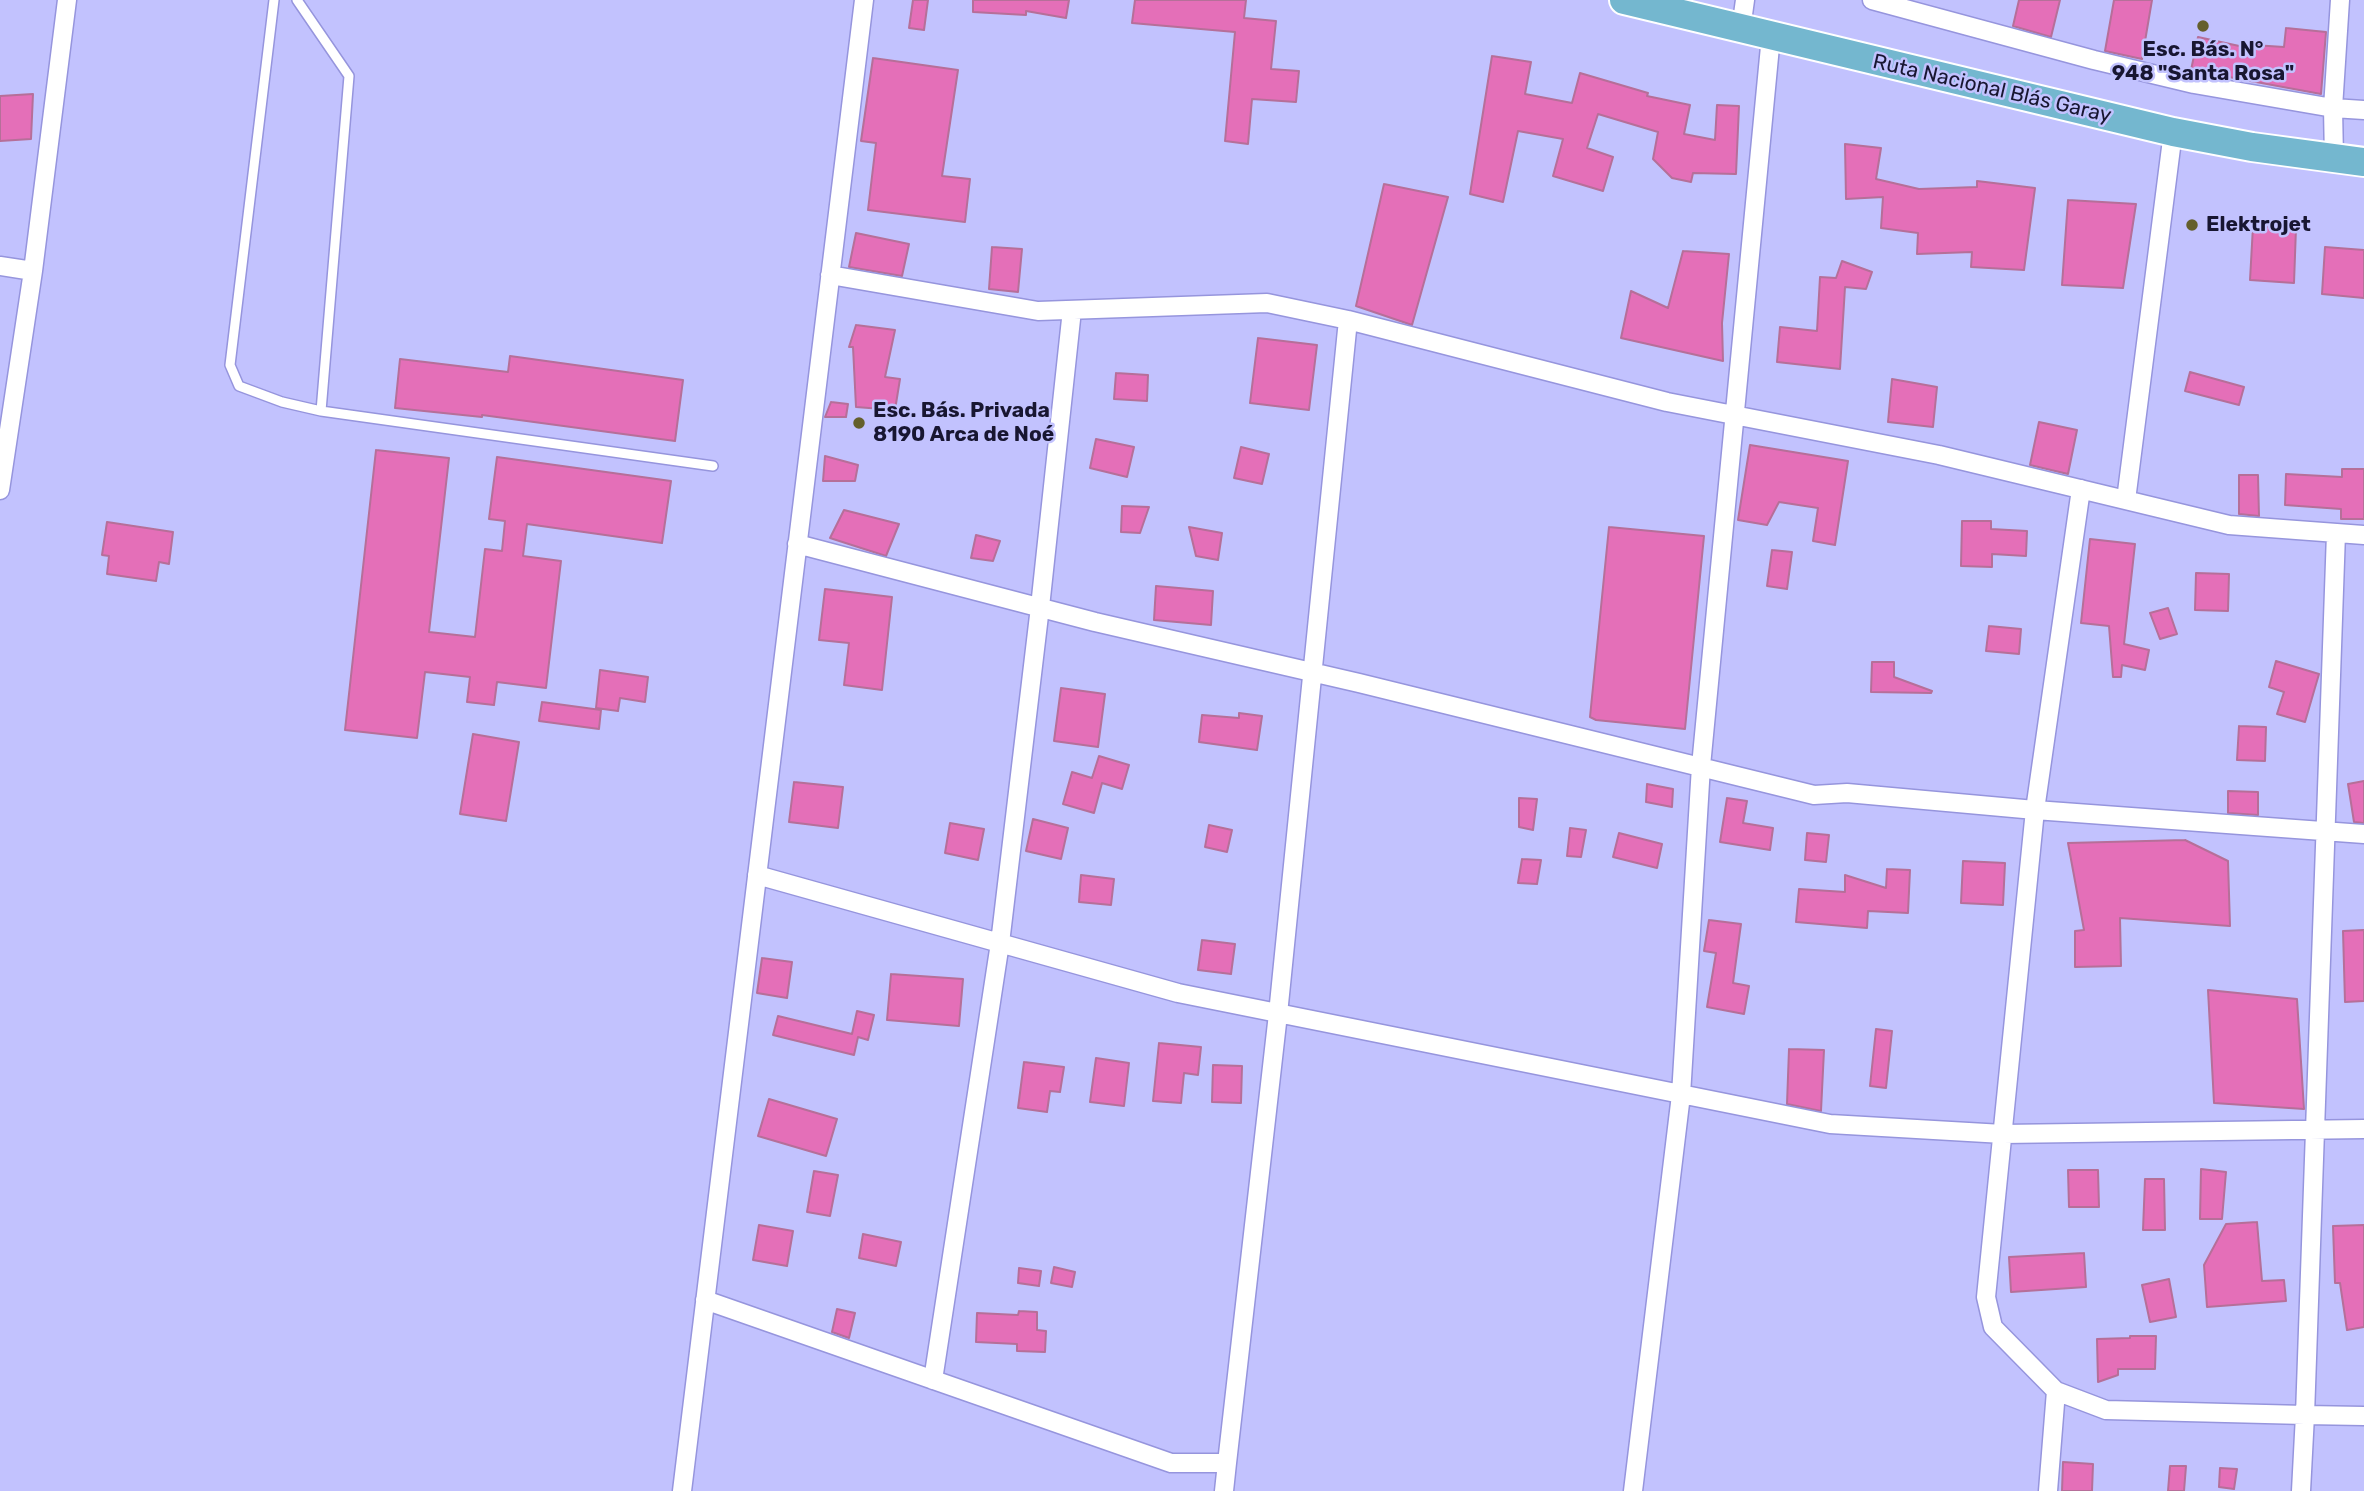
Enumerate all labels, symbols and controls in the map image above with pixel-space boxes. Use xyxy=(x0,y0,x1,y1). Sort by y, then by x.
marker: Esc. Bás. N° 948 "Santa Rosa" xyxy=(2195,18,2211,34)
place label: Esc. Bás. N° 948 "Santa Rosa" xyxy=(2112,37,2294,87)
street label: Ruta Nacional Blás Garay xyxy=(1870,49,2114,129)
place label: Elektrojet xyxy=(2206,212,2311,238)
marker: Elektrojet xyxy=(2184,217,2200,233)
place label: Esc. Bás. Privada 8190 Arca de Noé xyxy=(873,398,1054,448)
marker: Esc. Bás. Privada 8190 Arca de Noé xyxy=(851,415,867,431)

